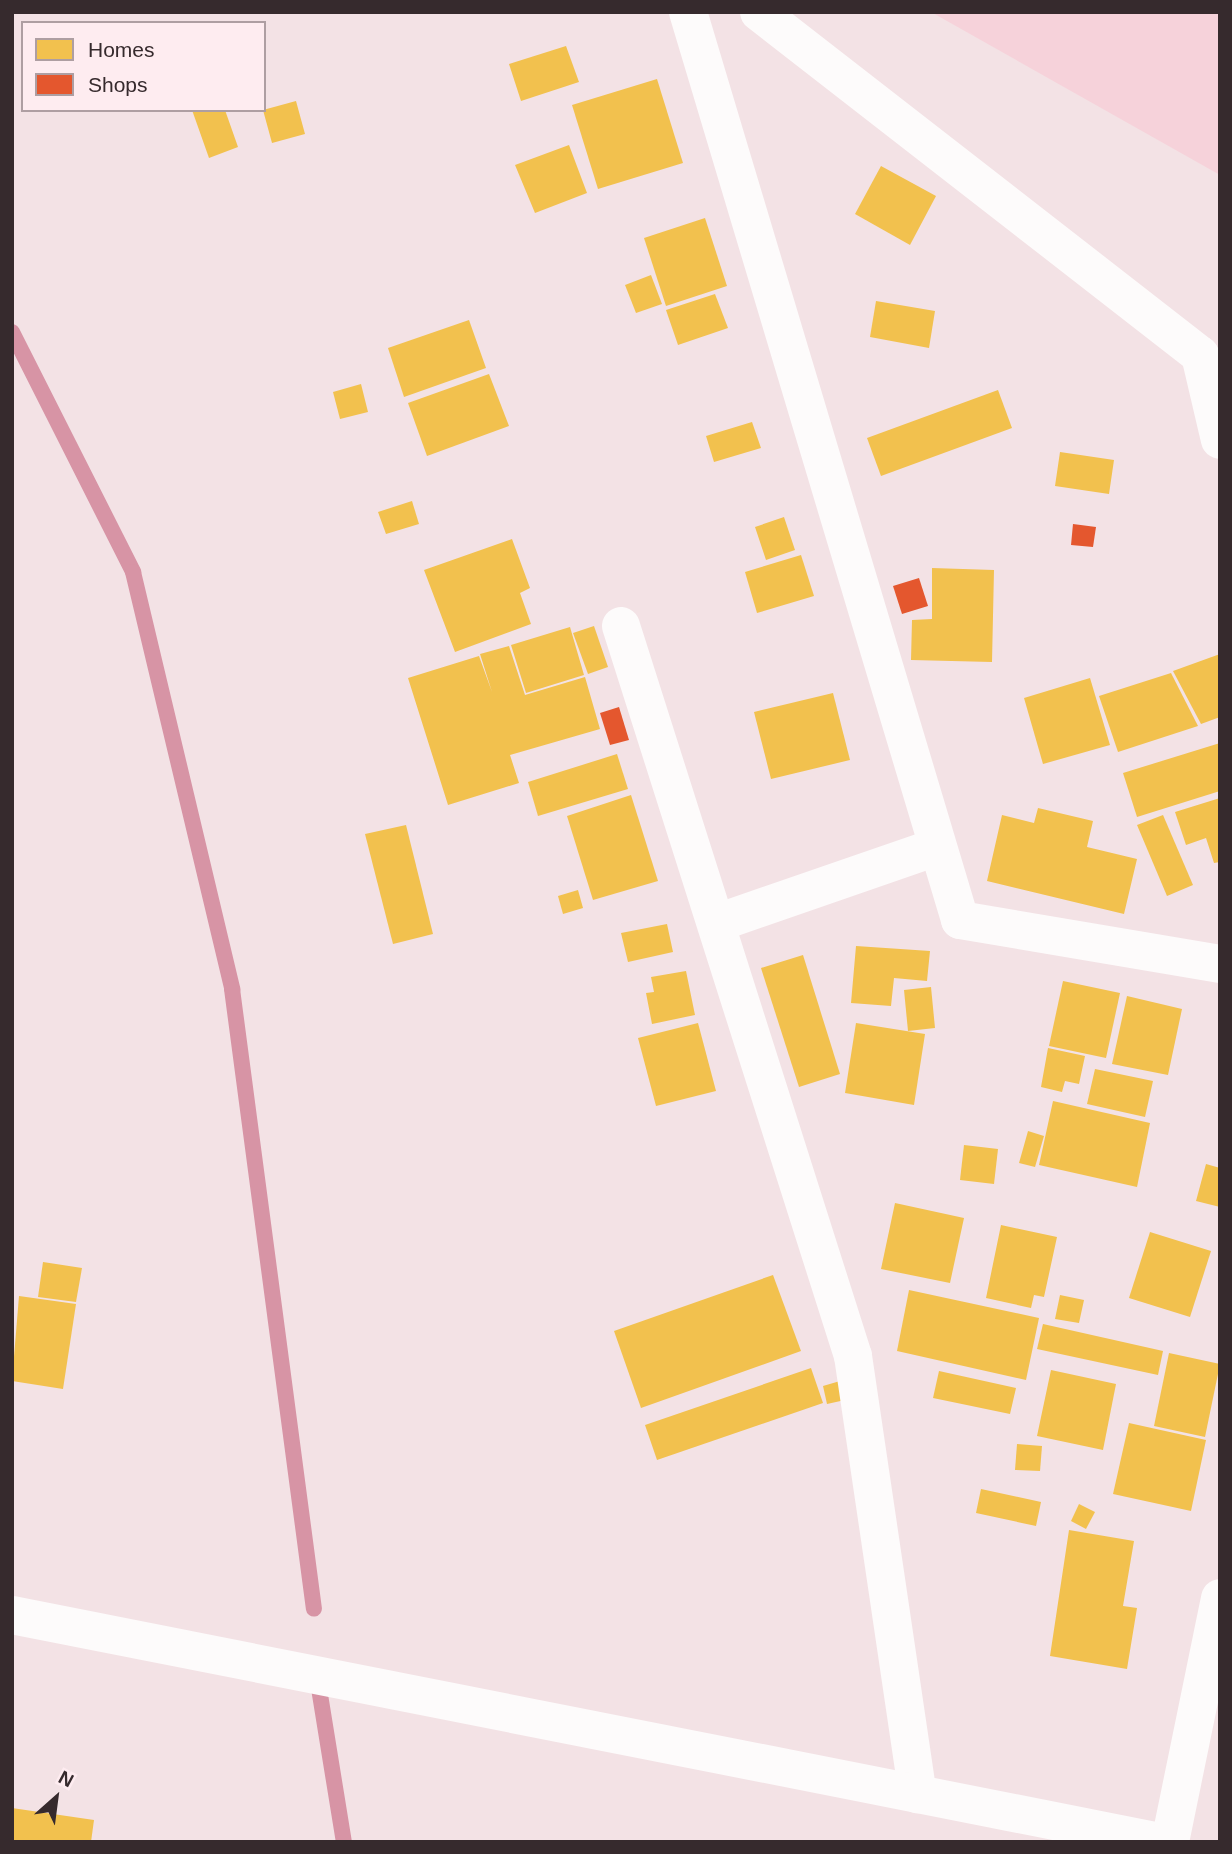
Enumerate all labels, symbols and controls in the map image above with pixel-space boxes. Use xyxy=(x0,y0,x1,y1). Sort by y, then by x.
legend xyxy=(21,21,266,112)
text: Homes xyxy=(88,38,155,61)
text: Shops xyxy=(88,73,148,96)
north arrow xyxy=(21,1763,91,1833)
text: N xyxy=(55,1767,77,1792)

